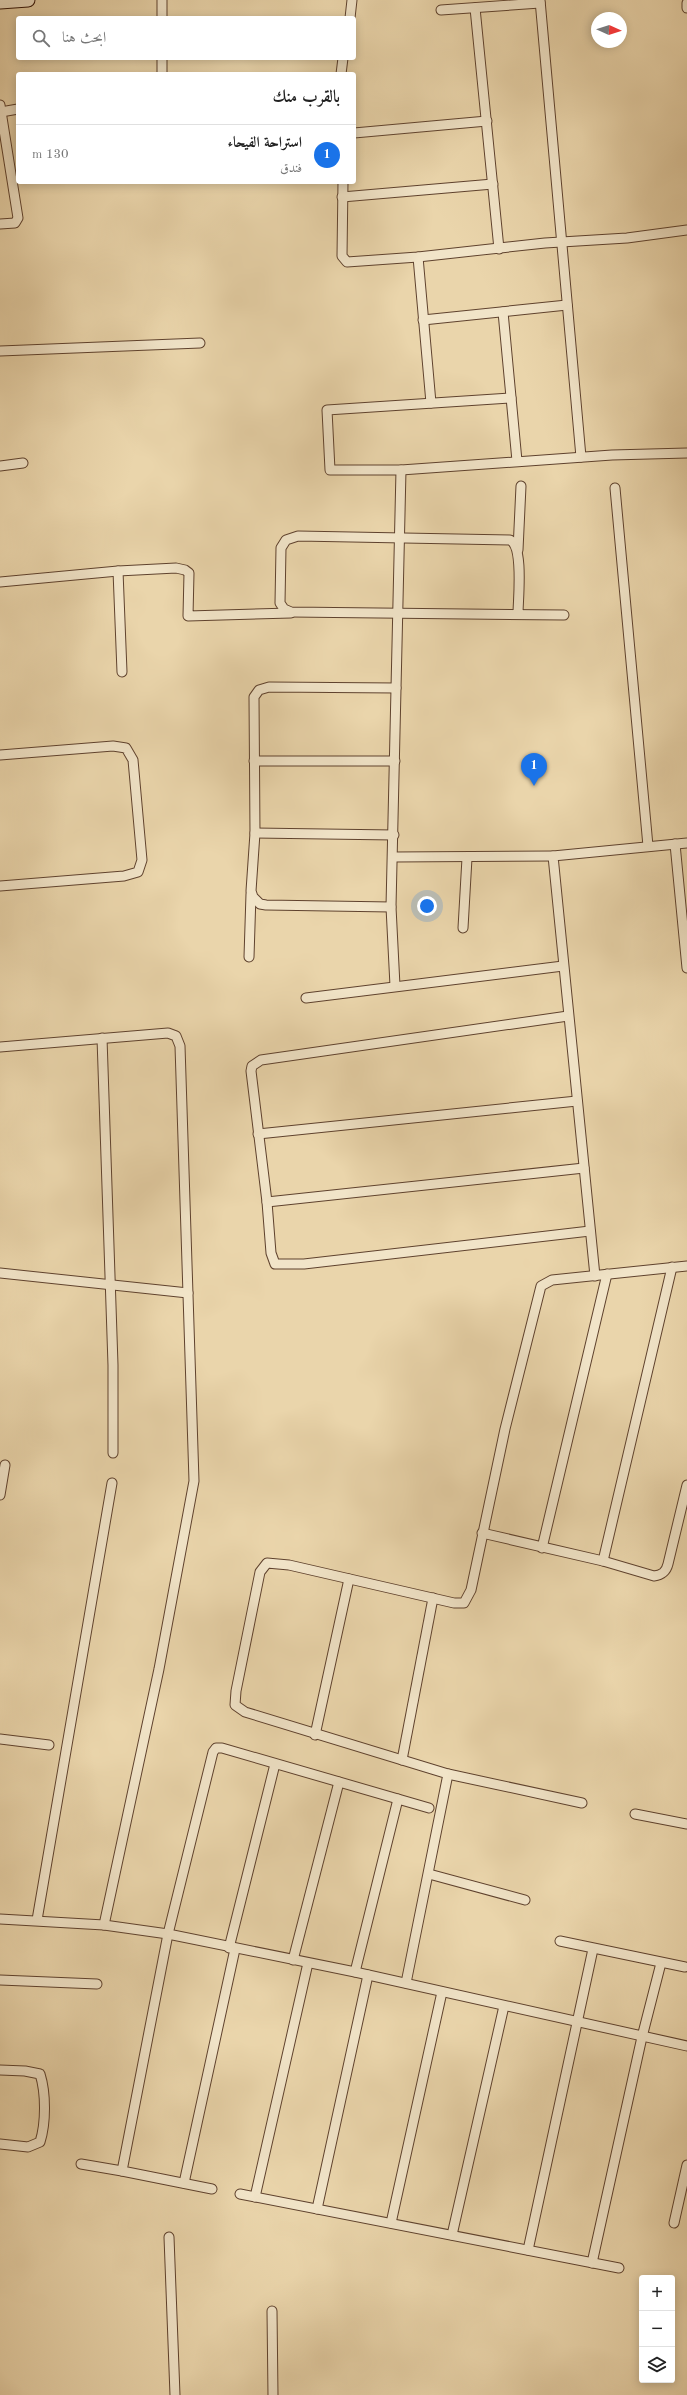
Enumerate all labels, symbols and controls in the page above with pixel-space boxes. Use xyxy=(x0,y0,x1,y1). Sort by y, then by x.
north arrow xyxy=(591,12,627,48)
search box xyxy=(16,16,356,60)
icon: search xyxy=(30,27,52,49)
text: ابحث هنا xyxy=(62,31,106,46)
text: بالقرب منك xyxy=(272,89,340,106)
text: استراحة الفيحاء xyxy=(227,136,302,151)
text: 130 m xyxy=(32,148,69,161)
text: 1 xyxy=(323,148,331,161)
text: فندق xyxy=(280,162,302,175)
pin: 1 xyxy=(521,753,547,786)
your location xyxy=(417,896,437,916)
map controls xyxy=(639,2275,675,2383)
button: + xyxy=(639,2275,675,2311)
button: − xyxy=(639,2311,675,2347)
button: layers xyxy=(639,2347,675,2383)

